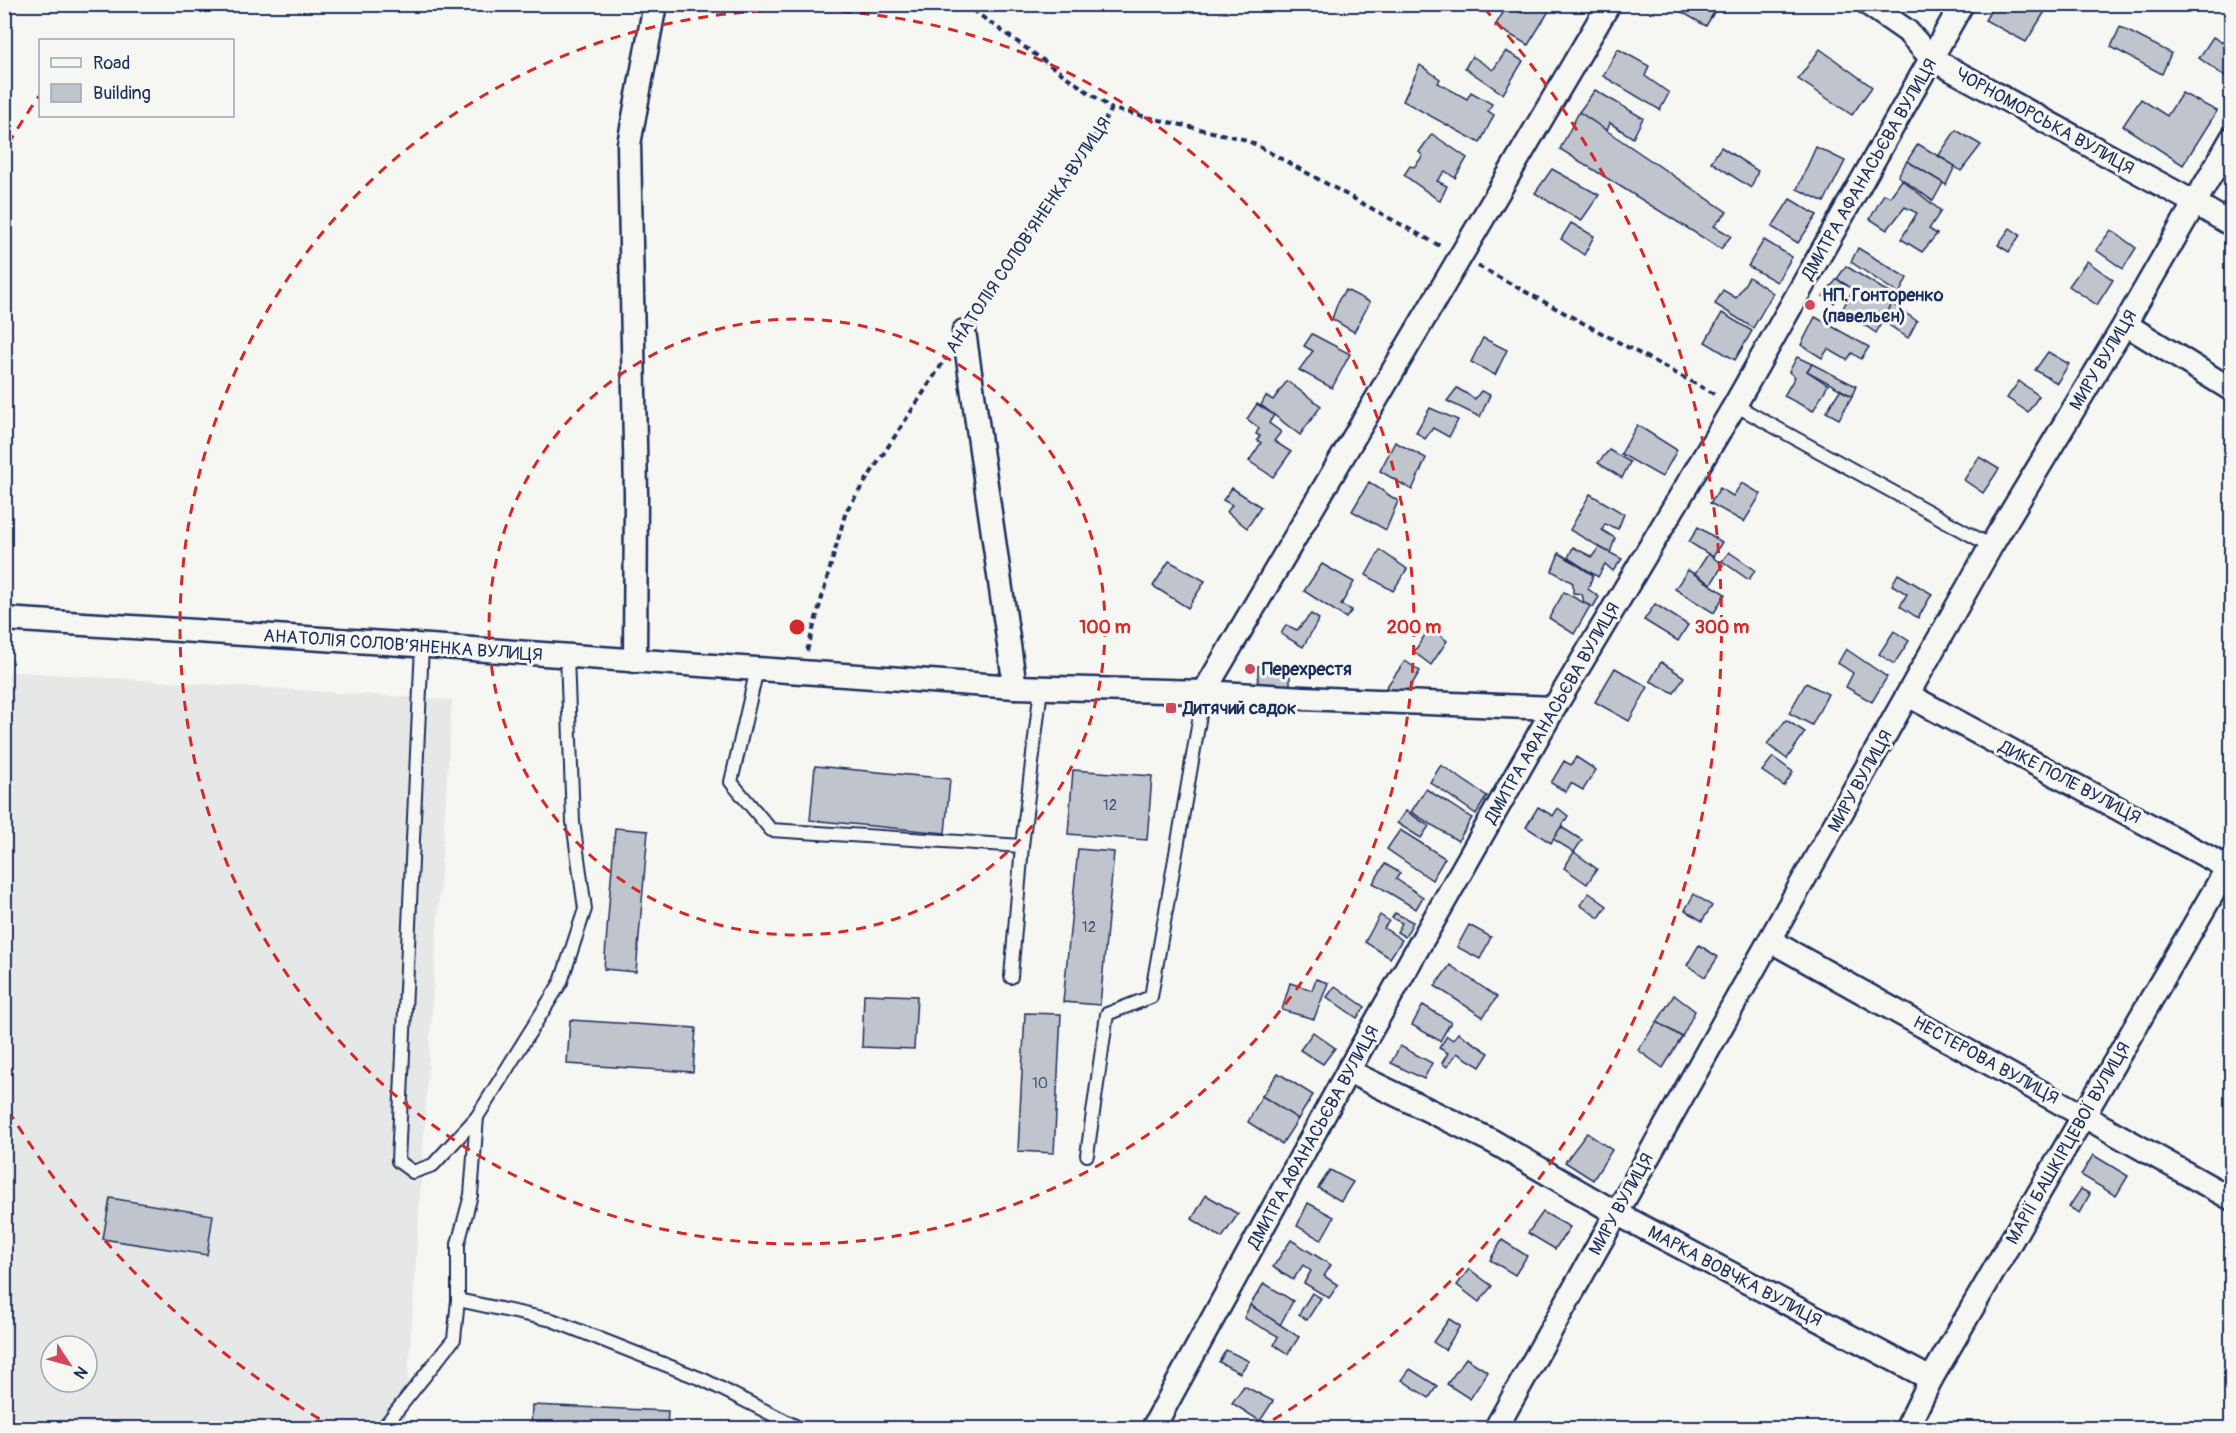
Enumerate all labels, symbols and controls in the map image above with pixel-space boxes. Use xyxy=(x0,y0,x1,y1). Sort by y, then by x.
legend xyxy=(39,39,234,117)
text: Road xyxy=(93,52,130,75)
street label: ДМИТРА АФАНАСЬЄВА ВУЛИЦЯ xyxy=(1796,54,1942,285)
street label: ЧОРНОМОРСЬКА ВУЛИЦЯ xyxy=(1951,63,2138,180)
text: Building xyxy=(93,82,151,105)
street label: АНАТОЛІЯ СОЛОВ’ЯНЕНКА ВУЛИЦЯ xyxy=(941,113,1116,358)
place label: НП. Гонторенко (павельєн) xyxy=(1822,284,1944,328)
marker: НП. Гонторенко (павельєн) xyxy=(1803,298,1817,312)
street label: МИРУ ВУЛИЦЯ xyxy=(2064,306,2142,415)
street label: ДМИТРА АФАНАСЬЄВА ВУЛИЦЯ xyxy=(1479,598,1625,829)
text: 100 m xyxy=(1079,616,1131,639)
text: 200 m xyxy=(1387,616,1441,639)
text: 300 m xyxy=(1695,616,1749,639)
centre of rings xyxy=(787,617,807,637)
street label: АНАТОЛІЯ СОЛОВ’ЯНЕНКА ВУЛИЦЯ xyxy=(263,624,543,667)
place label: Перехрестя xyxy=(1262,658,1352,681)
marker: Перехрестя xyxy=(1243,662,1257,676)
place label: Дитячий садок xyxy=(1182,697,1296,720)
marker: Дитячий садок xyxy=(1164,701,1178,715)
street label: МИРУ ВУЛИЦЯ xyxy=(1823,726,1898,836)
street label: ДИКЕ ПОЛЕ ВУЛИЦЯ xyxy=(1994,735,2145,830)
house number: 12 xyxy=(1103,796,1117,815)
house number: 12 xyxy=(1082,918,1096,937)
street label: НЕСТЕРОВА ВУЛИЦЯ xyxy=(1909,1011,2063,1110)
street label: ДМИТРА АФАНАСЬЄВА ВУЛИЦЯ xyxy=(1242,1022,1385,1254)
street label: МАРІЇ БАШКІРЦЕВОЇ ВУЛИЦЯ xyxy=(2001,1038,2136,1249)
house number: 10 xyxy=(1032,1074,1048,1093)
street label: МИРУ ВУЛИЦЯ xyxy=(1584,1149,1659,1259)
street label: МАРКА ВОВЧКА ВУЛИЦЯ xyxy=(1644,1221,1826,1332)
north arrow xyxy=(39,1334,99,1394)
text: N xyxy=(69,1362,92,1383)

